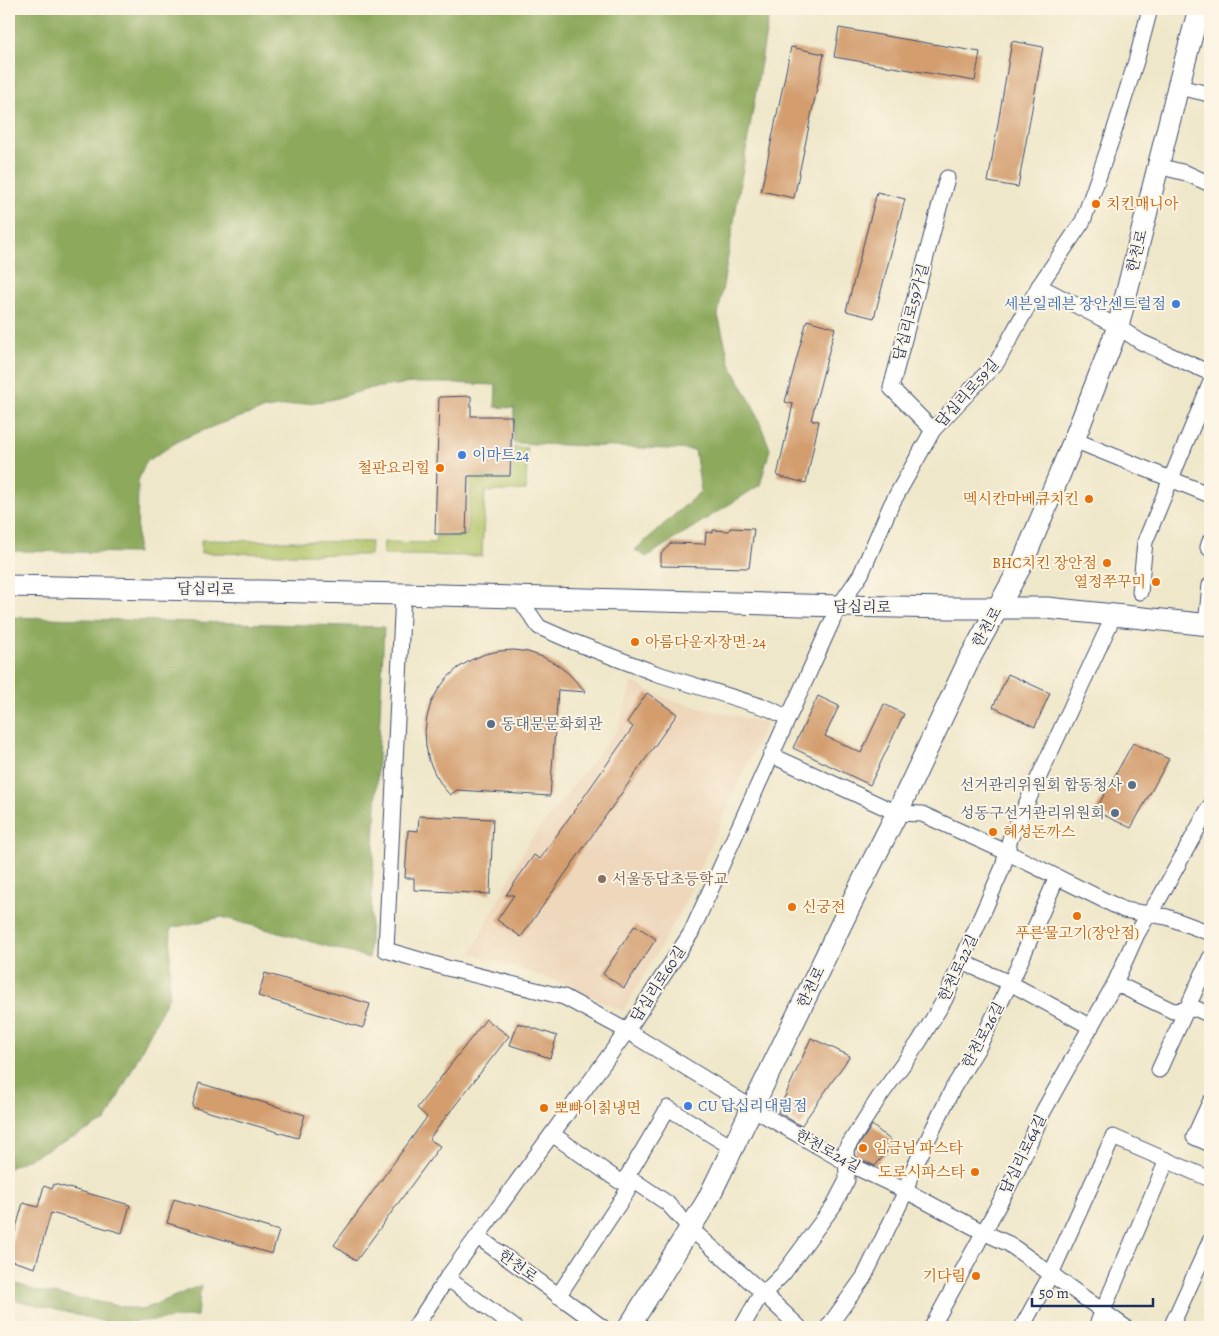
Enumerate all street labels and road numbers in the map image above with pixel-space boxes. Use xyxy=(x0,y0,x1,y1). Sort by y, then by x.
street label: 한천로 xyxy=(1122,227,1152,275)
street label: 답십리로59가길 xyxy=(888,261,934,363)
street label: 답십리로59길 xyxy=(931,354,1003,432)
street label: 답십리로 xyxy=(177,578,236,600)
street label: 답십리로 xyxy=(833,596,892,618)
street label: 한천로 xyxy=(968,603,1007,651)
street label: 한천로22길 xyxy=(934,931,982,1005)
street label: 답십리로60길 xyxy=(626,942,690,1026)
street label: 한천로 xyxy=(792,963,830,1011)
street label: 한천로26길 xyxy=(957,999,1009,1071)
street label: 답십리로64길 xyxy=(995,1111,1051,1197)
street label: 한천로24길 xyxy=(792,1125,864,1177)
street label: 한천로 xyxy=(495,1245,542,1287)

